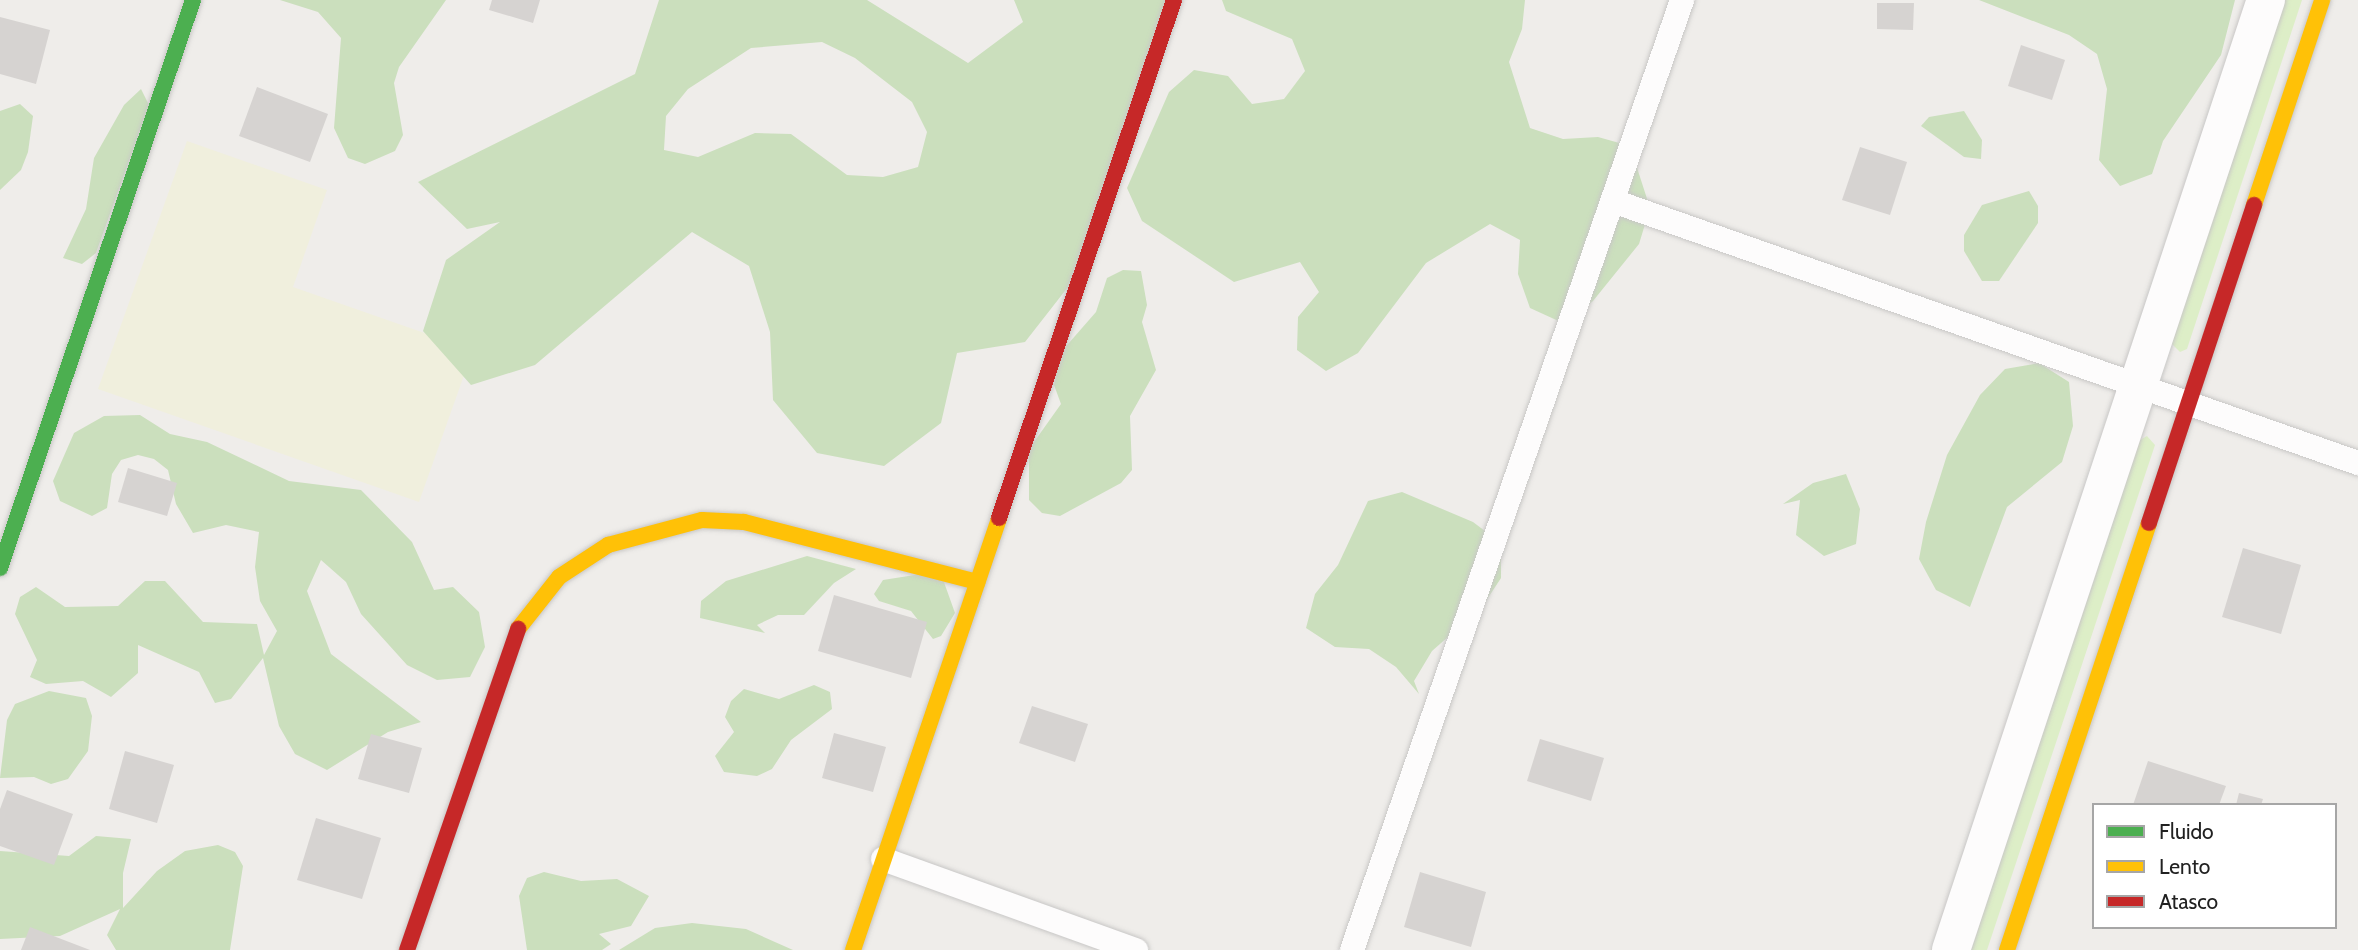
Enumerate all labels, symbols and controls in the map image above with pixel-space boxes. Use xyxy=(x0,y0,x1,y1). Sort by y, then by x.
legend xyxy=(2092,803,2337,929)
text: Fluido xyxy=(2159,819,2214,844)
text: Lento xyxy=(2159,854,2210,879)
text: Atasco xyxy=(2159,889,2218,914)

